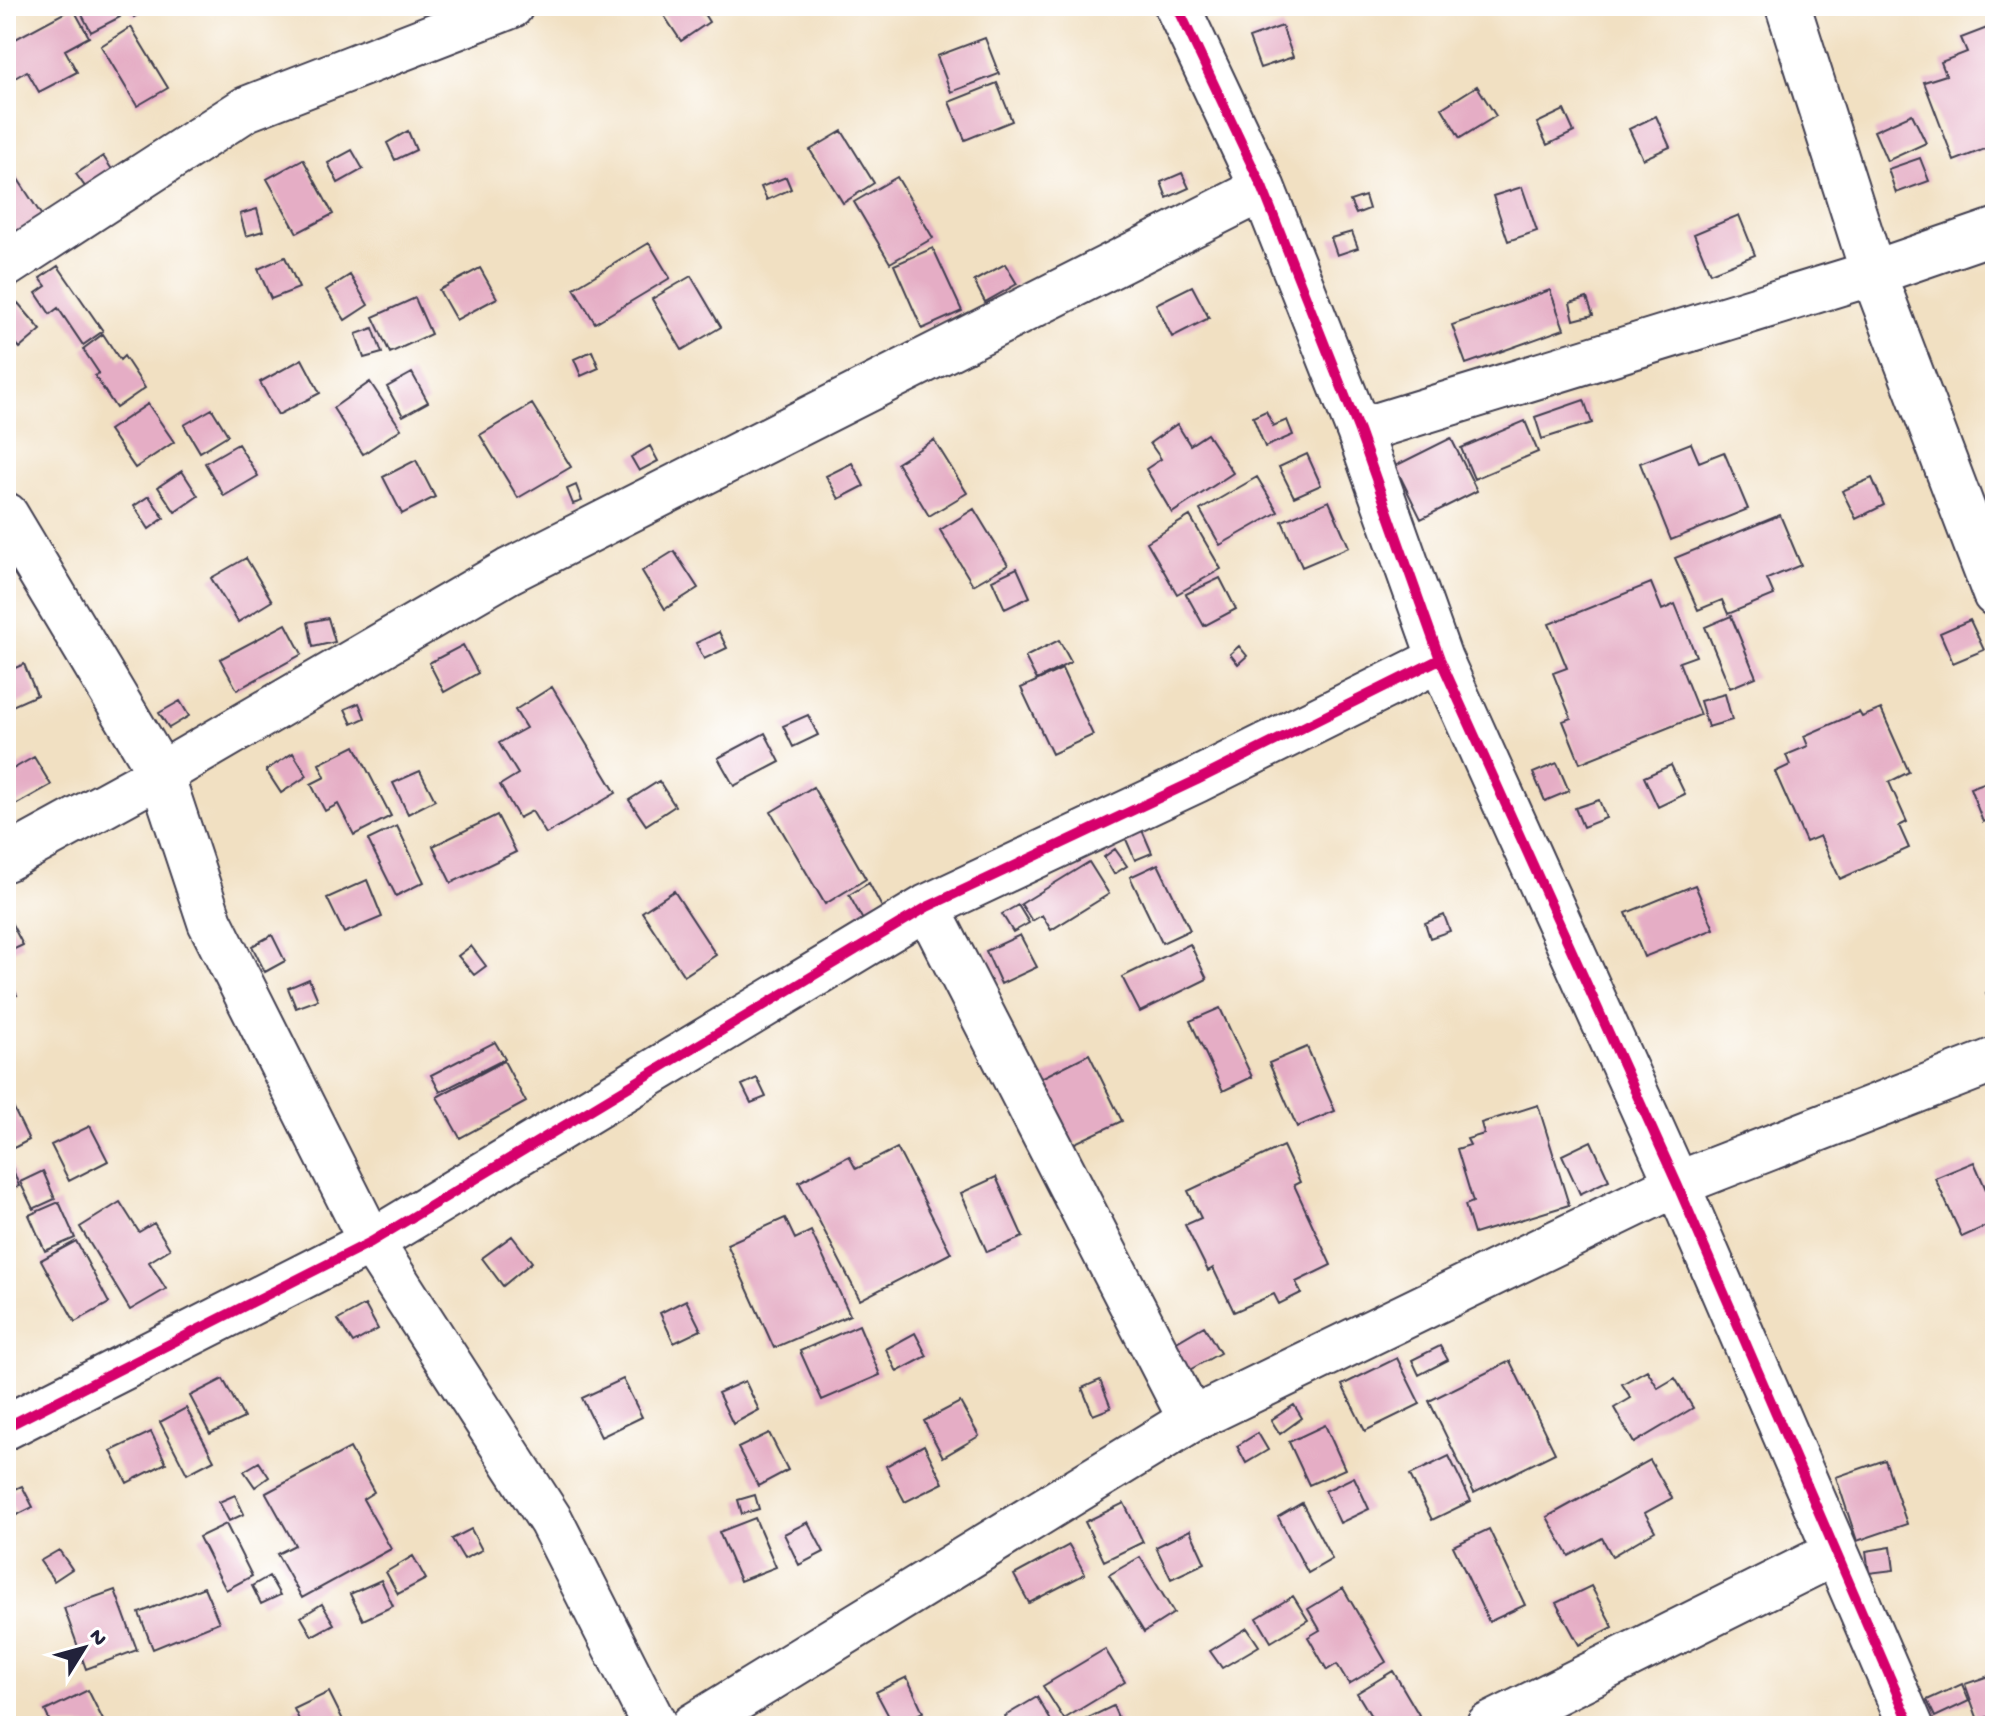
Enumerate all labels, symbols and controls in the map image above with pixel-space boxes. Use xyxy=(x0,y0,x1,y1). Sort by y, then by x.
north arrow xyxy=(44,1608,124,1688)
text: N xyxy=(82,1625,111,1652)

